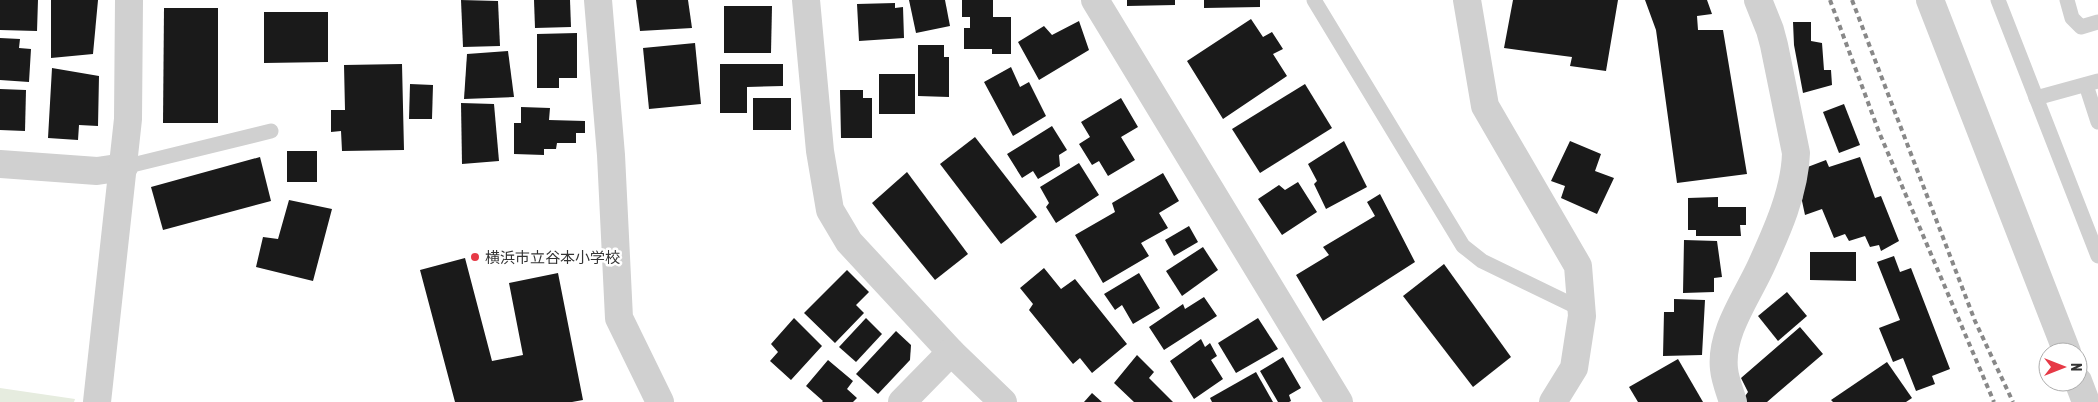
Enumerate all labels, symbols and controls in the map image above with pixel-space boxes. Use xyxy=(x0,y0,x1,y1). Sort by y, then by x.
place label: 横浜市立谷本小学校 xyxy=(485,249,620,266)
marker: 横浜市立谷本小学校 xyxy=(469,251,481,263)
north arrow xyxy=(2038,342,2088,392)
text: N xyxy=(2068,363,2084,371)

